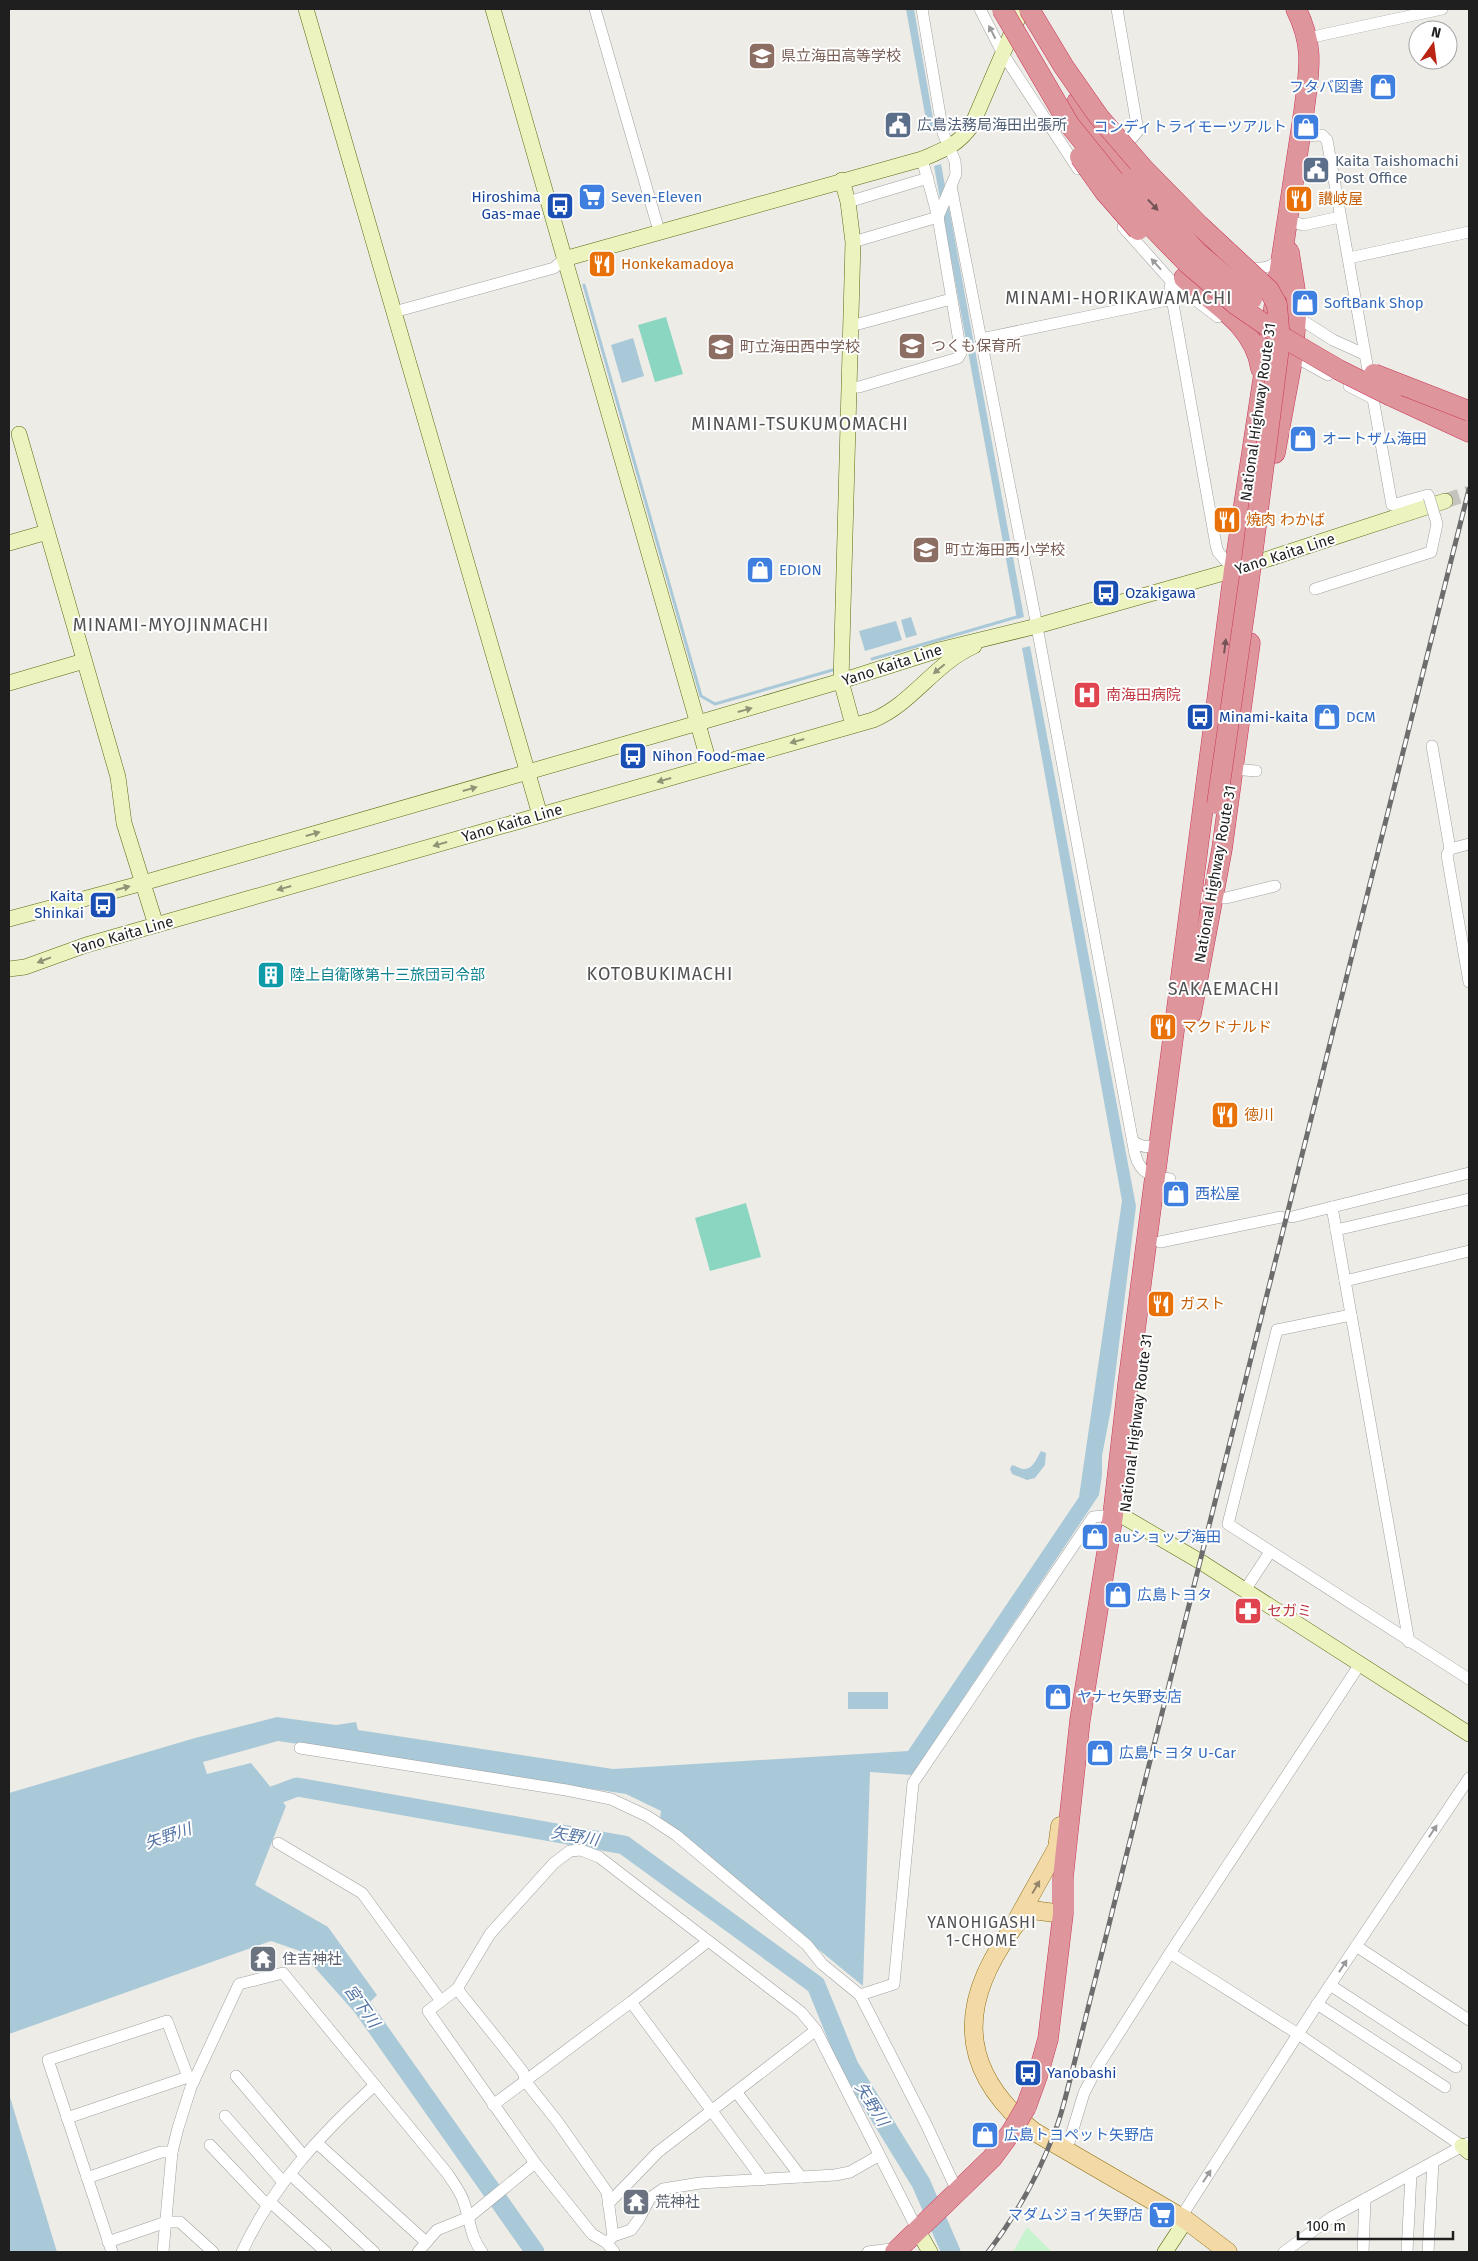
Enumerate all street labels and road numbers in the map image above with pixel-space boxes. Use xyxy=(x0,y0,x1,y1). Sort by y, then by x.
street label: National Highway Route 31 xyxy=(1237,322,1279,502)
street label: Yano Kaita Line xyxy=(1233,529,1337,579)
street label: Yano Kaita Line xyxy=(840,640,944,690)
street label: National Highway Route 31 xyxy=(1190,784,1240,964)
street label: Yano Kaita Line xyxy=(460,800,564,846)
street label: Yano Kaita Line xyxy=(71,912,175,958)
street label: National Highway Route 31 xyxy=(1116,1332,1156,1514)

